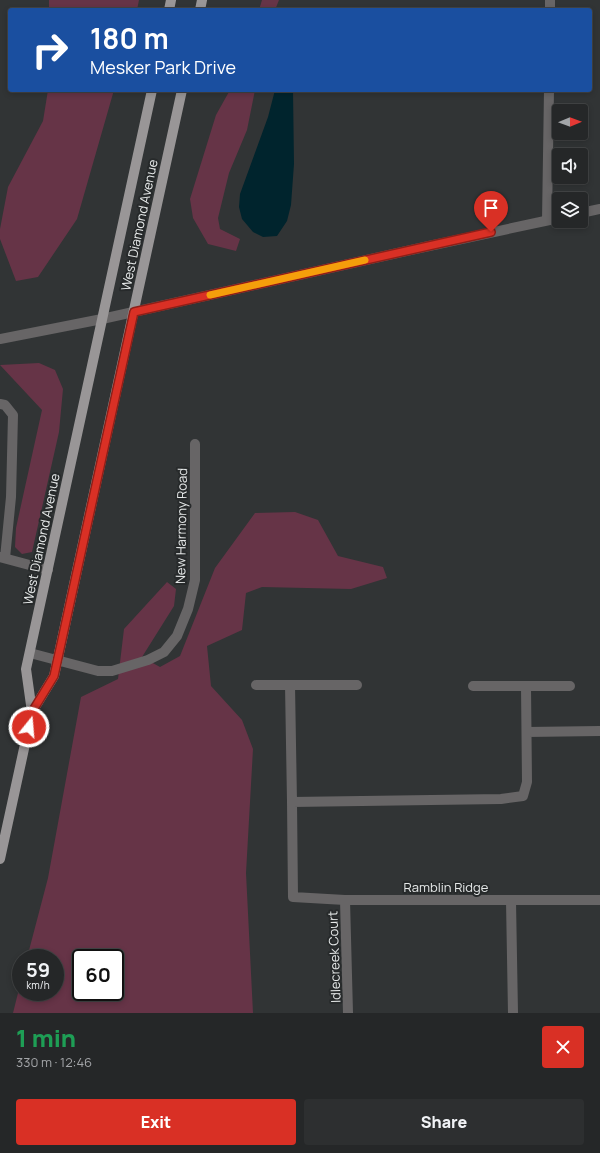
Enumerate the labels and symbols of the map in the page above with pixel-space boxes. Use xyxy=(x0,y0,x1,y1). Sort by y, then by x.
north arrow xyxy=(552,104,588,140)
street label: West Diamond Avenue xyxy=(116,157,162,292)
pin xyxy=(474,191,508,232)
street label: New Harmony Road xyxy=(171,468,191,584)
street label: West Diamond Avenue xyxy=(18,471,64,606)
position arrow xyxy=(8,706,50,748)
street label: Ramblin Ridge xyxy=(404,878,489,896)
street label: Idlecreek Court xyxy=(323,911,345,1003)
speed limit sign: 60 xyxy=(72,949,124,1001)

